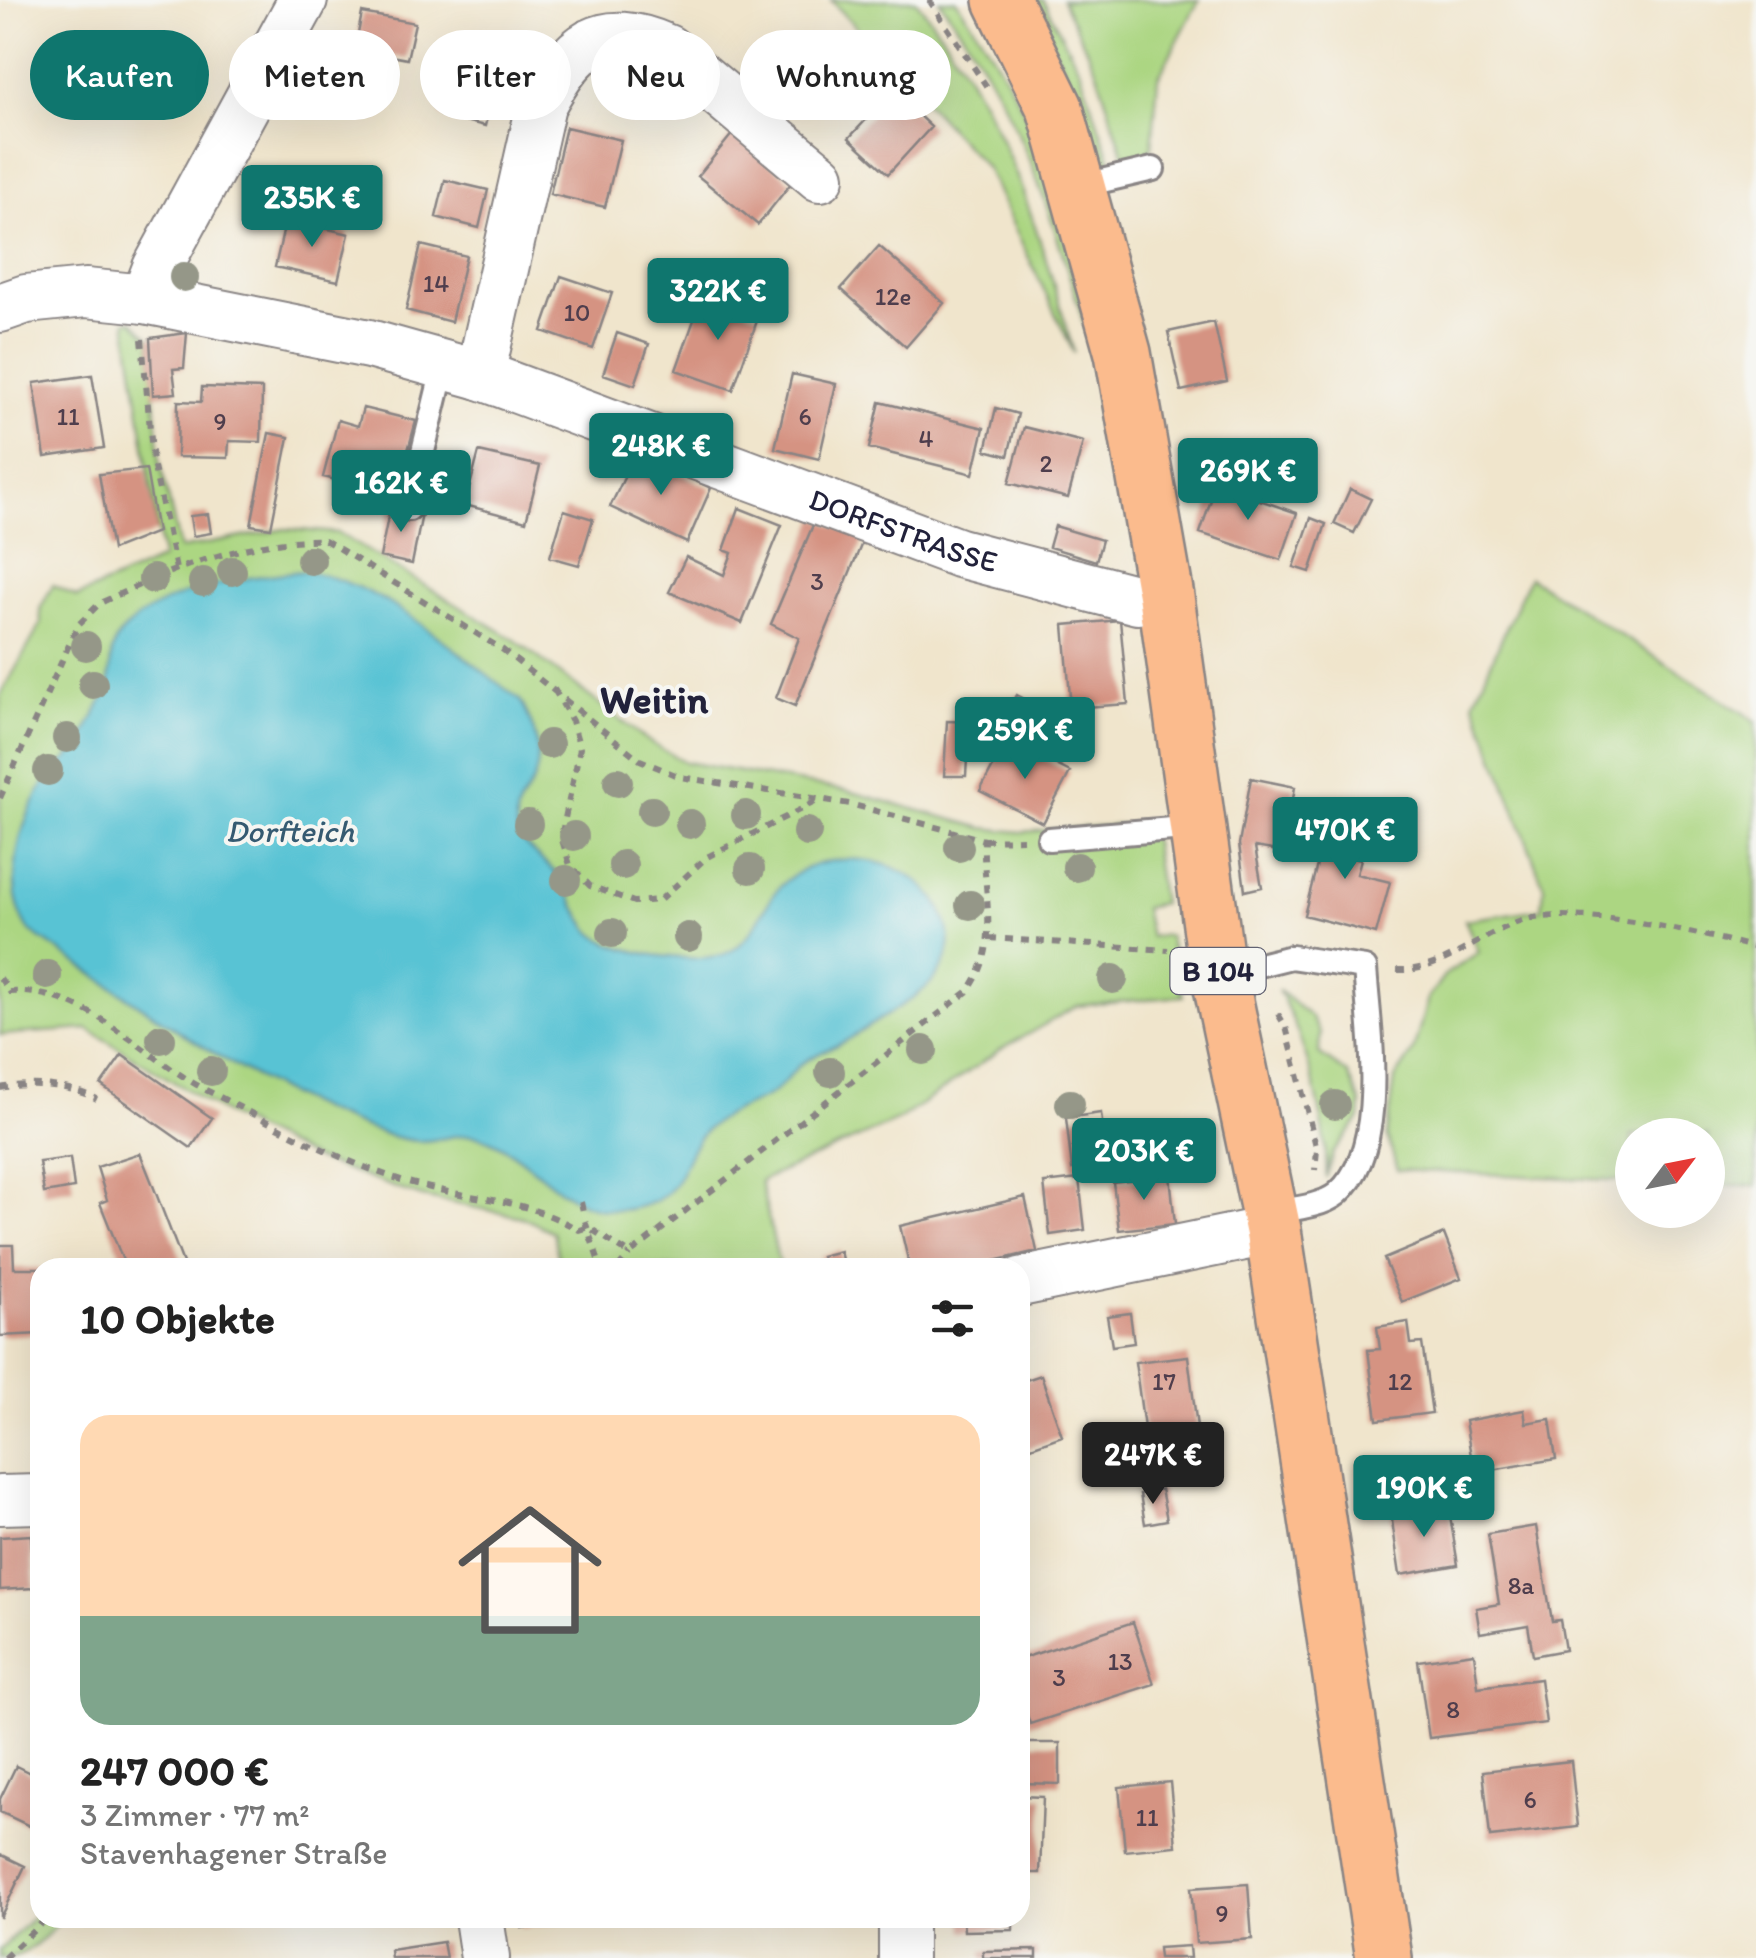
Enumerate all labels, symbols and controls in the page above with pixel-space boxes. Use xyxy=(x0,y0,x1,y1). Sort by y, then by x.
chip: Kaufen xyxy=(30,30,209,120)
chip: Mieten xyxy=(229,30,400,120)
chip: Filter xyxy=(420,30,571,120)
chip: Neu xyxy=(591,30,720,120)
chip: Wohnung xyxy=(740,30,951,120)
pin: 235K € xyxy=(231,165,393,250)
text: 235K € xyxy=(264,178,361,216)
pin: 322K € xyxy=(637,258,799,343)
house number: 14 xyxy=(423,268,449,298)
text: 322K € xyxy=(669,271,767,309)
house number: 12e xyxy=(875,281,911,311)
house number: 10 xyxy=(563,297,591,327)
house number: 11 xyxy=(56,401,80,431)
house number: 6 xyxy=(798,401,812,431)
house number: 9 xyxy=(213,406,227,436)
pin: 248K € xyxy=(580,413,742,498)
house number: 4 xyxy=(918,423,934,453)
text: 248K € xyxy=(611,426,711,464)
pin: 269K € xyxy=(1167,438,1329,523)
house number: 2 xyxy=(1039,448,1053,478)
pin: 162K € xyxy=(320,450,482,535)
text: 269K € xyxy=(1200,451,1296,489)
text: 162K € xyxy=(354,463,448,501)
street label: DORFSTRASSE xyxy=(804,480,1001,580)
house number: 3 xyxy=(810,566,824,596)
district label: Weitin xyxy=(600,675,709,723)
pin: 259K € xyxy=(944,697,1106,782)
text: 259K € xyxy=(977,710,1073,748)
pin: 470K € xyxy=(1264,797,1426,882)
text: 470K € xyxy=(1295,810,1395,848)
water label: Dorfteich xyxy=(226,812,354,850)
road number: B 104 xyxy=(1170,948,1266,994)
pin: 203K € xyxy=(1063,1118,1225,1203)
north arrow xyxy=(1615,1118,1725,1228)
map controls xyxy=(1615,1118,1725,1228)
text: 203K € xyxy=(1094,1131,1194,1169)
icon: filters xyxy=(925,1291,980,1346)
text: 10 Objekte xyxy=(80,1293,275,1344)
house number: 17 xyxy=(1152,1366,1176,1396)
house number: 12 xyxy=(1388,1366,1412,1396)
pin: 247K € xyxy=(1072,1422,1234,1507)
text: 247K € xyxy=(1104,1435,1202,1473)
pin: 190K € xyxy=(1343,1455,1505,1540)
text: 190K € xyxy=(1375,1468,1473,1506)
icon: home xyxy=(440,1480,620,1660)
house number: 8a xyxy=(1508,1570,1534,1600)
house number: 13 xyxy=(1107,1646,1133,1676)
house number: 3 xyxy=(1052,1662,1066,1692)
house number: 8 xyxy=(1446,1694,1460,1724)
text: 247 000 € xyxy=(80,1745,269,1796)
house number: 6 xyxy=(1523,1784,1537,1814)
text: 3 Zimmer · 77 m² xyxy=(80,1796,310,1834)
house number: 11 xyxy=(1135,1802,1159,1832)
text: Stavenhagener Straße xyxy=(80,1834,388,1872)
house number: 9 xyxy=(1215,1898,1229,1928)

